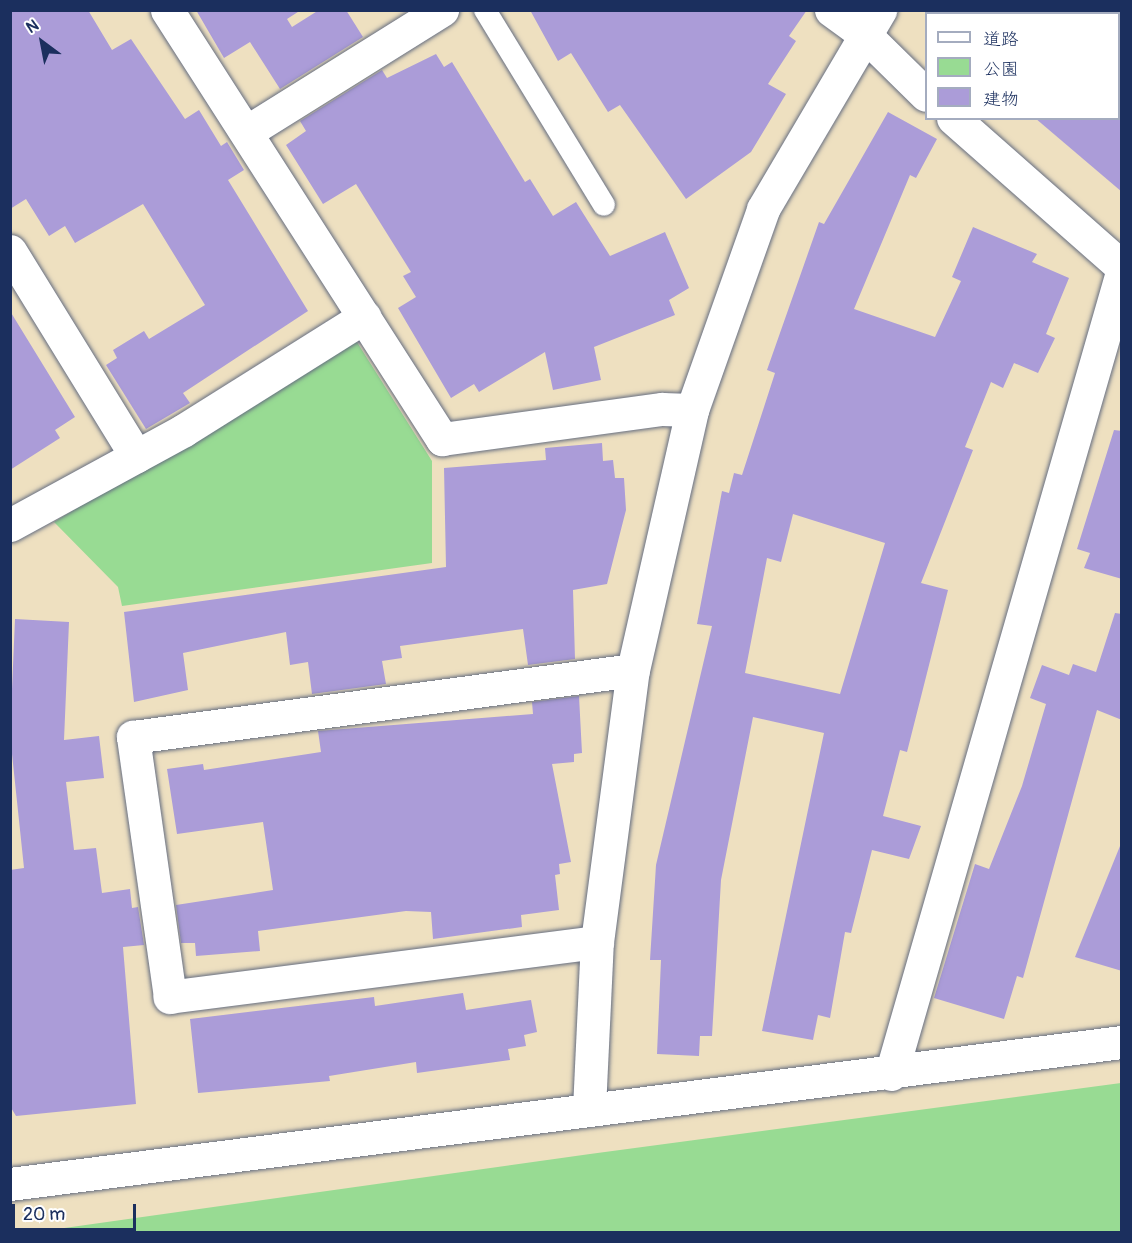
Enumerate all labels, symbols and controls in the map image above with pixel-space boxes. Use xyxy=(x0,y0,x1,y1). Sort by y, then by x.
north arrow xyxy=(12,12,72,72)
legend xyxy=(925,12,1120,120)
text: N xyxy=(23,15,42,38)
text: 道路 xyxy=(983,28,1019,51)
text: 公園 xyxy=(983,58,1019,81)
text: 建物 xyxy=(983,88,1019,111)
scale bar xyxy=(15,1192,140,1230)
text: 20 m xyxy=(23,1203,65,1226)

